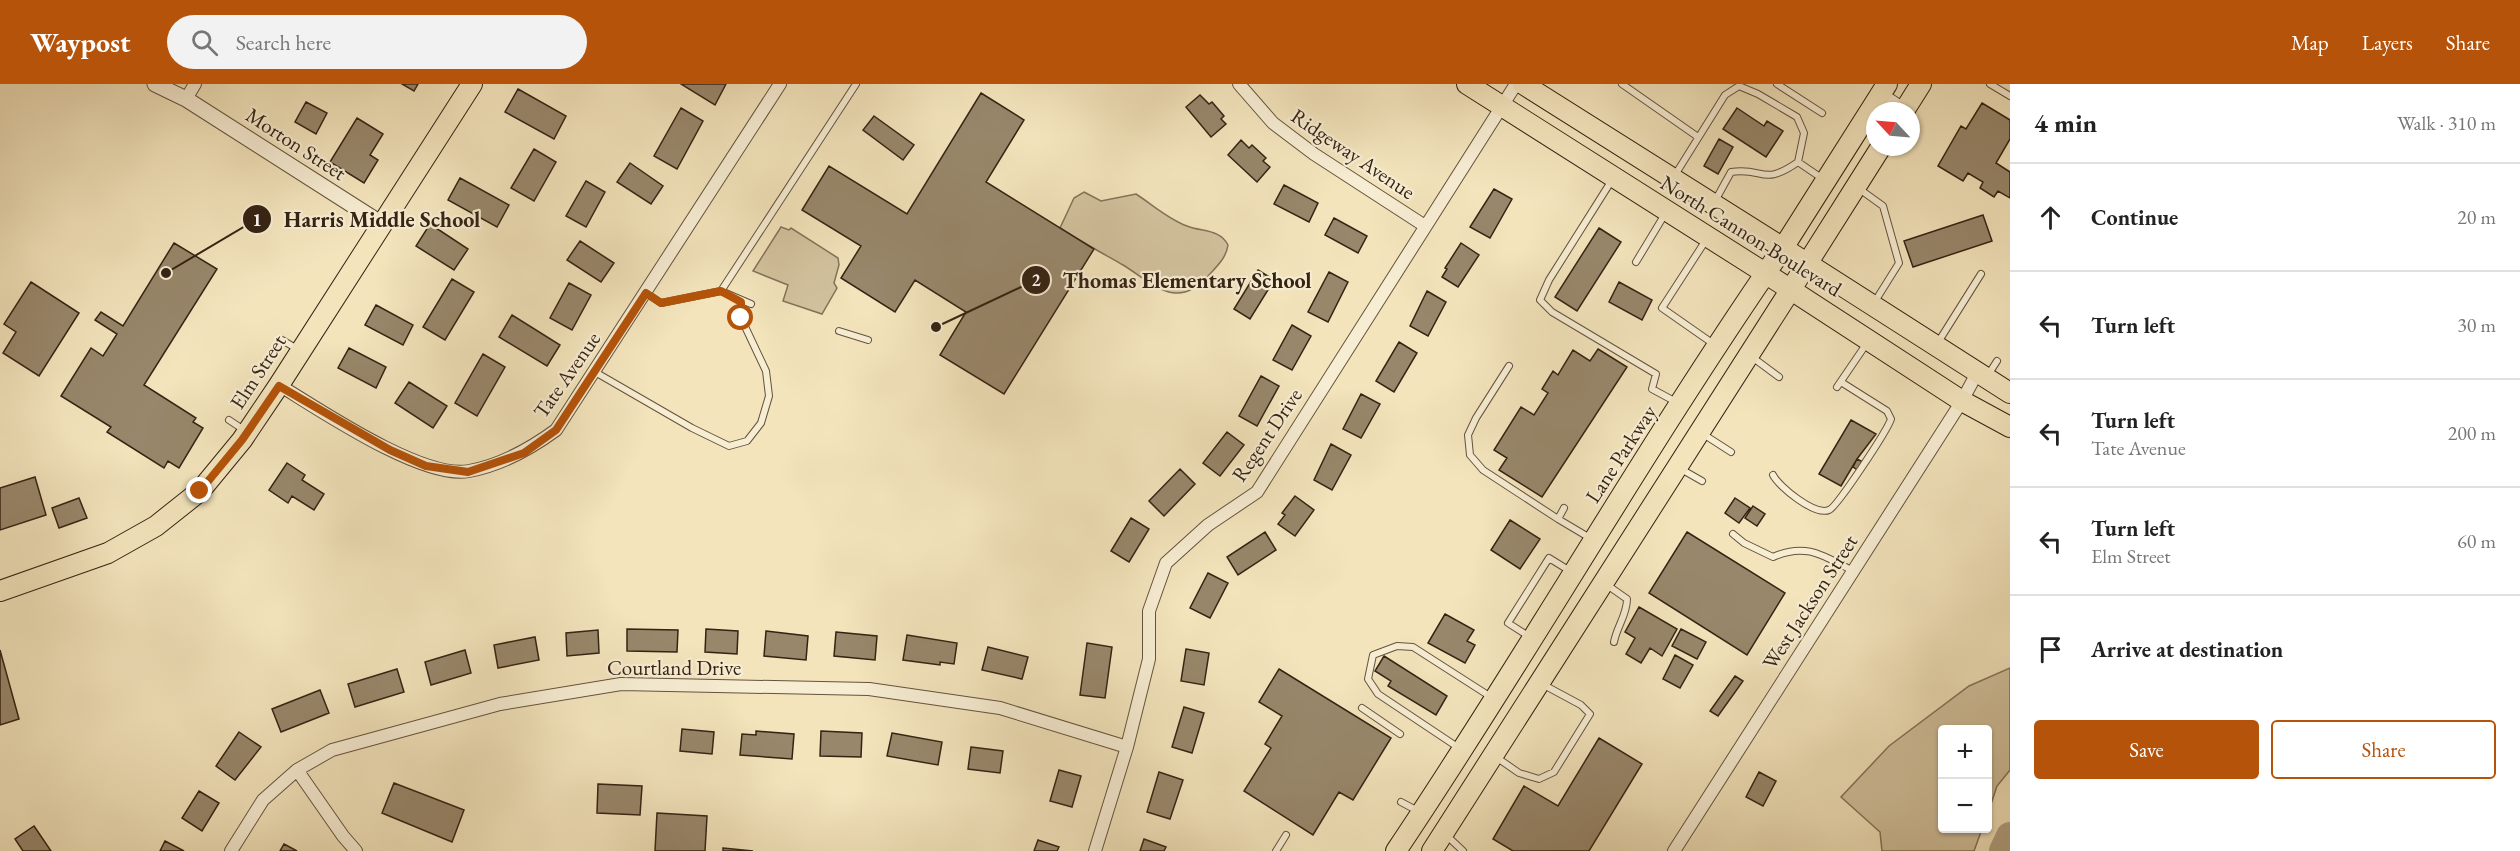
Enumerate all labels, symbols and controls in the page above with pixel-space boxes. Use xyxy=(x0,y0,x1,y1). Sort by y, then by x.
search box xyxy=(167,15,587,69)
text: Waypost xyxy=(30,24,131,60)
icon: search xyxy=(188,26,221,59)
text: Search here xyxy=(236,28,331,57)
text: Map xyxy=(2291,29,2329,56)
text: Layers xyxy=(2362,29,2413,56)
text: Share xyxy=(2446,29,2490,56)
street label: Morton Street xyxy=(241,101,352,186)
street label: Ridgeway Avenue xyxy=(1286,102,1421,205)
north arrow xyxy=(1866,102,1920,156)
text: 4 min xyxy=(2034,106,2097,140)
text: Walk · 310 m xyxy=(2397,110,2496,136)
street label: North Cannon Boulevard xyxy=(1656,169,1847,303)
callout: Harris Middle School xyxy=(242,199,493,239)
icon: ahead xyxy=(2034,201,2067,234)
text: Continue xyxy=(2091,203,2178,232)
text: 20 m xyxy=(2457,204,2496,230)
text: Harris Middle School xyxy=(284,205,480,234)
text: 1 xyxy=(252,208,262,231)
callout: Thomas Elementary School xyxy=(1021,260,1324,300)
text: Thomas Elementary School xyxy=(1062,266,1312,295)
text: 2 xyxy=(1031,268,1041,291)
route start xyxy=(727,304,753,330)
icon: left xyxy=(2034,309,2067,342)
text: Turn left xyxy=(2091,311,2175,340)
text: 30 m xyxy=(2457,312,2496,338)
street label: Tate Avenue xyxy=(527,326,606,423)
street label: Elm Street xyxy=(224,329,292,414)
street label: Regent Drive xyxy=(1225,383,1308,487)
street label: Lane Parkway xyxy=(1579,399,1663,508)
text: Turn left xyxy=(2091,406,2175,435)
icon: left xyxy=(2034,417,2067,450)
text: 200 m xyxy=(2448,420,2496,446)
text: Tate Avenue xyxy=(2091,435,2186,461)
route end xyxy=(186,477,212,503)
text: Turn left xyxy=(2091,514,2175,543)
icon: left xyxy=(2034,525,2067,558)
text: 60 m xyxy=(2457,528,2496,554)
street label: West Jackson Street xyxy=(1756,529,1863,674)
text: Elm Street xyxy=(2091,543,2171,569)
icon: arrive xyxy=(2034,633,2067,666)
text: Arrive at destination xyxy=(2091,635,2283,664)
street label: Courtland Drive xyxy=(607,654,741,681)
button: Save xyxy=(2034,720,2259,779)
button: Share xyxy=(2271,720,2496,779)
map controls xyxy=(1938,725,1992,833)
button: + xyxy=(1938,725,1992,779)
button: − xyxy=(1938,779,1992,833)

